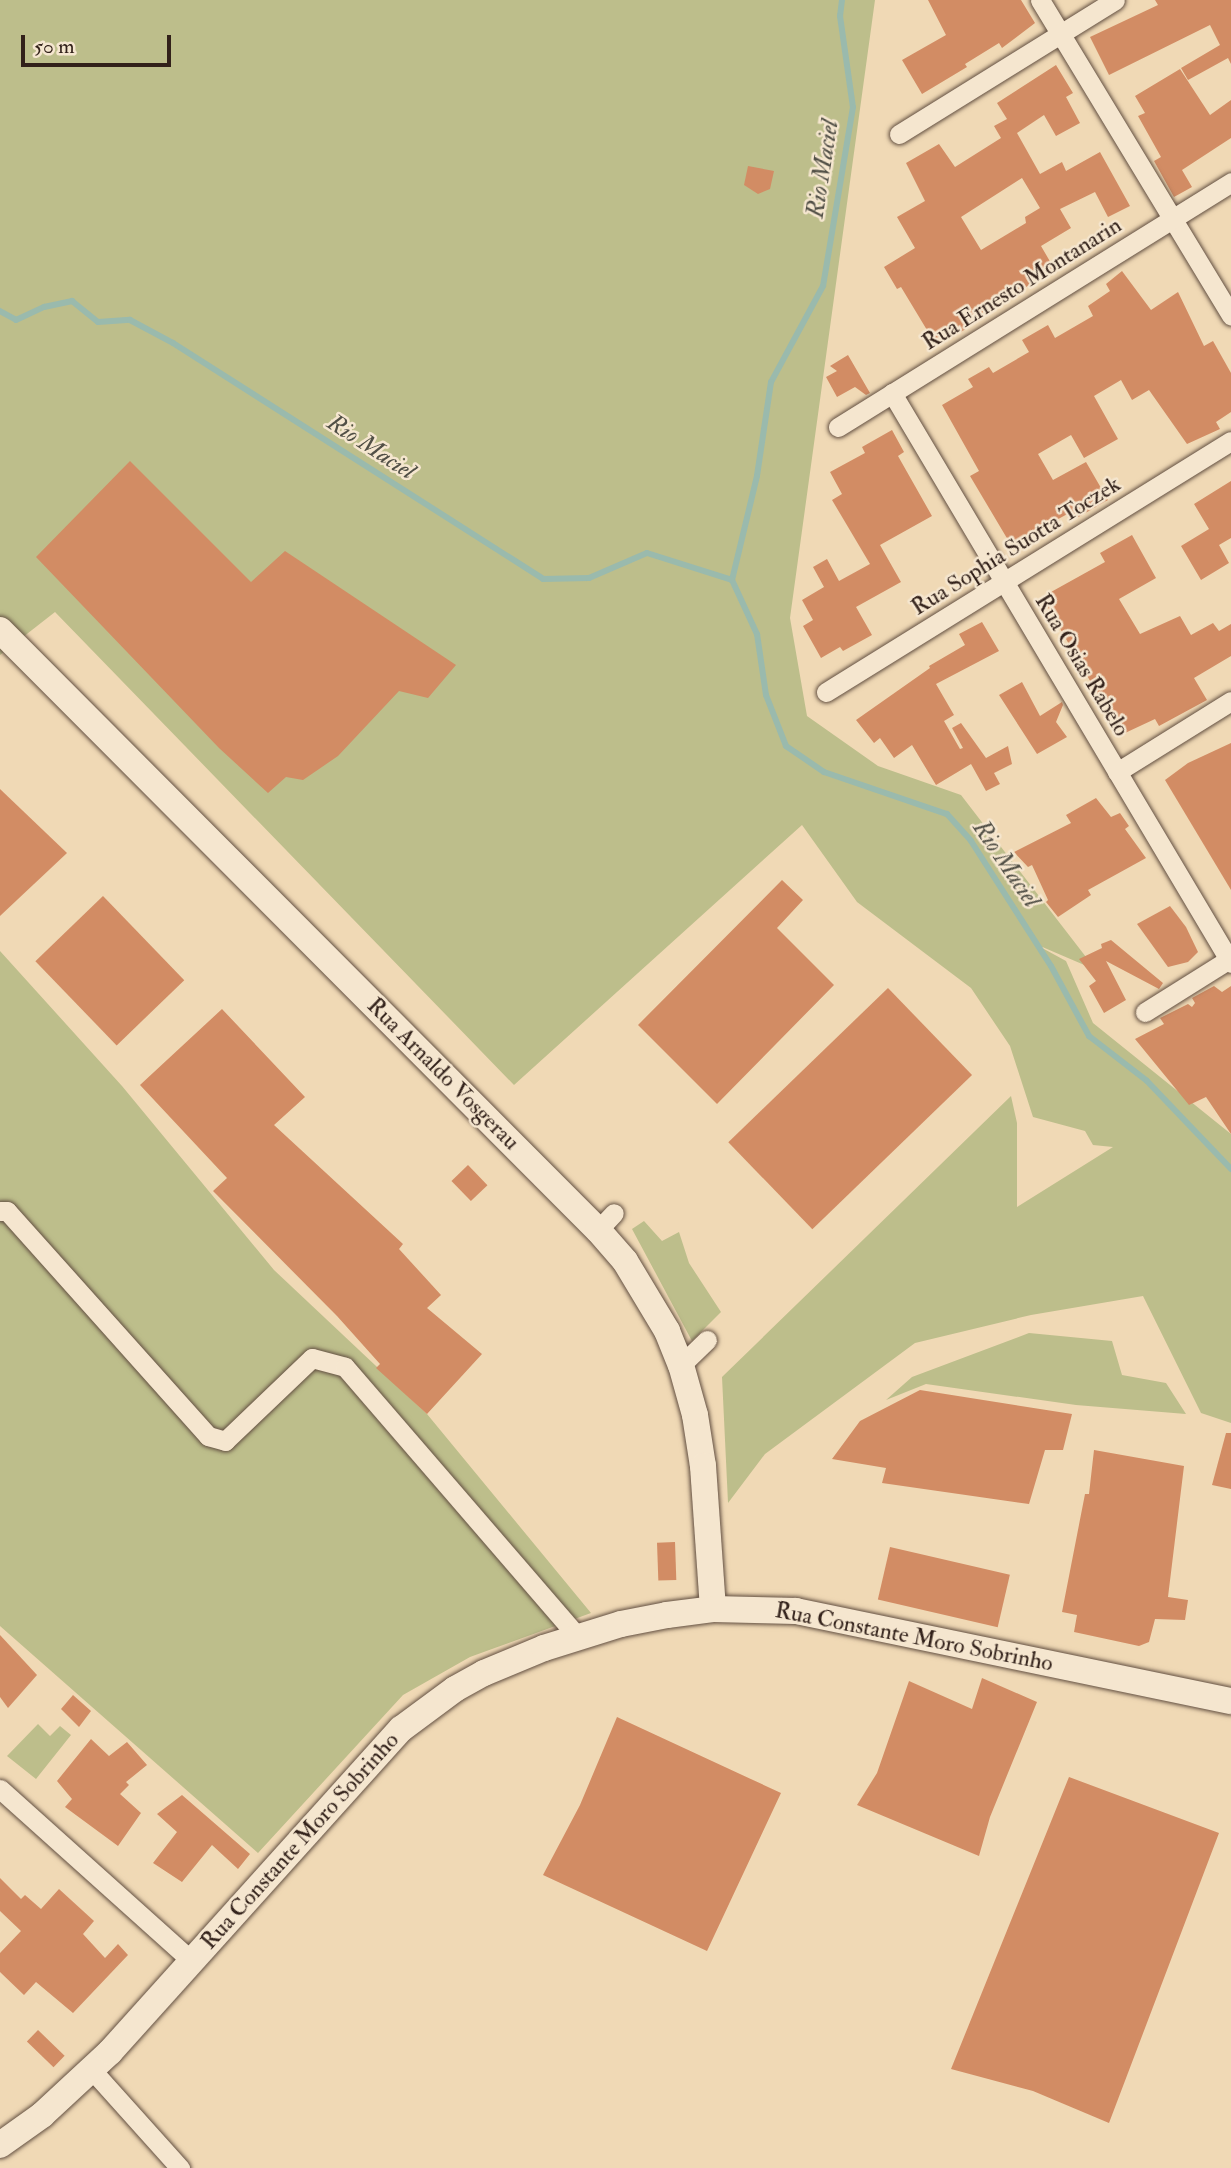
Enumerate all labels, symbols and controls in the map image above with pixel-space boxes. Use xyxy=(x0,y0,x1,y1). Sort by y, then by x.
scale bar xyxy=(24,21,175,65)
text: 50 m xyxy=(34,33,75,60)
water label: Rio Maciel xyxy=(801,118,845,220)
street label: Rua Ernesto Montanarin xyxy=(917,211,1127,357)
water label: Rio Maciel xyxy=(322,408,420,486)
street label: Rua Sophia Suotta Toczek xyxy=(906,470,1126,622)
street label: Rua Osias Rabelo xyxy=(1029,589,1135,741)
water label: Rio Maciel xyxy=(966,815,1046,913)
street label: Rua Arnaldo Vosgerau xyxy=(361,992,525,1156)
street label: Rua Constante Moro Sobrinho xyxy=(773,1596,1055,1678)
street label: Rua Constante Moro Sobrinho xyxy=(195,1727,405,1955)

